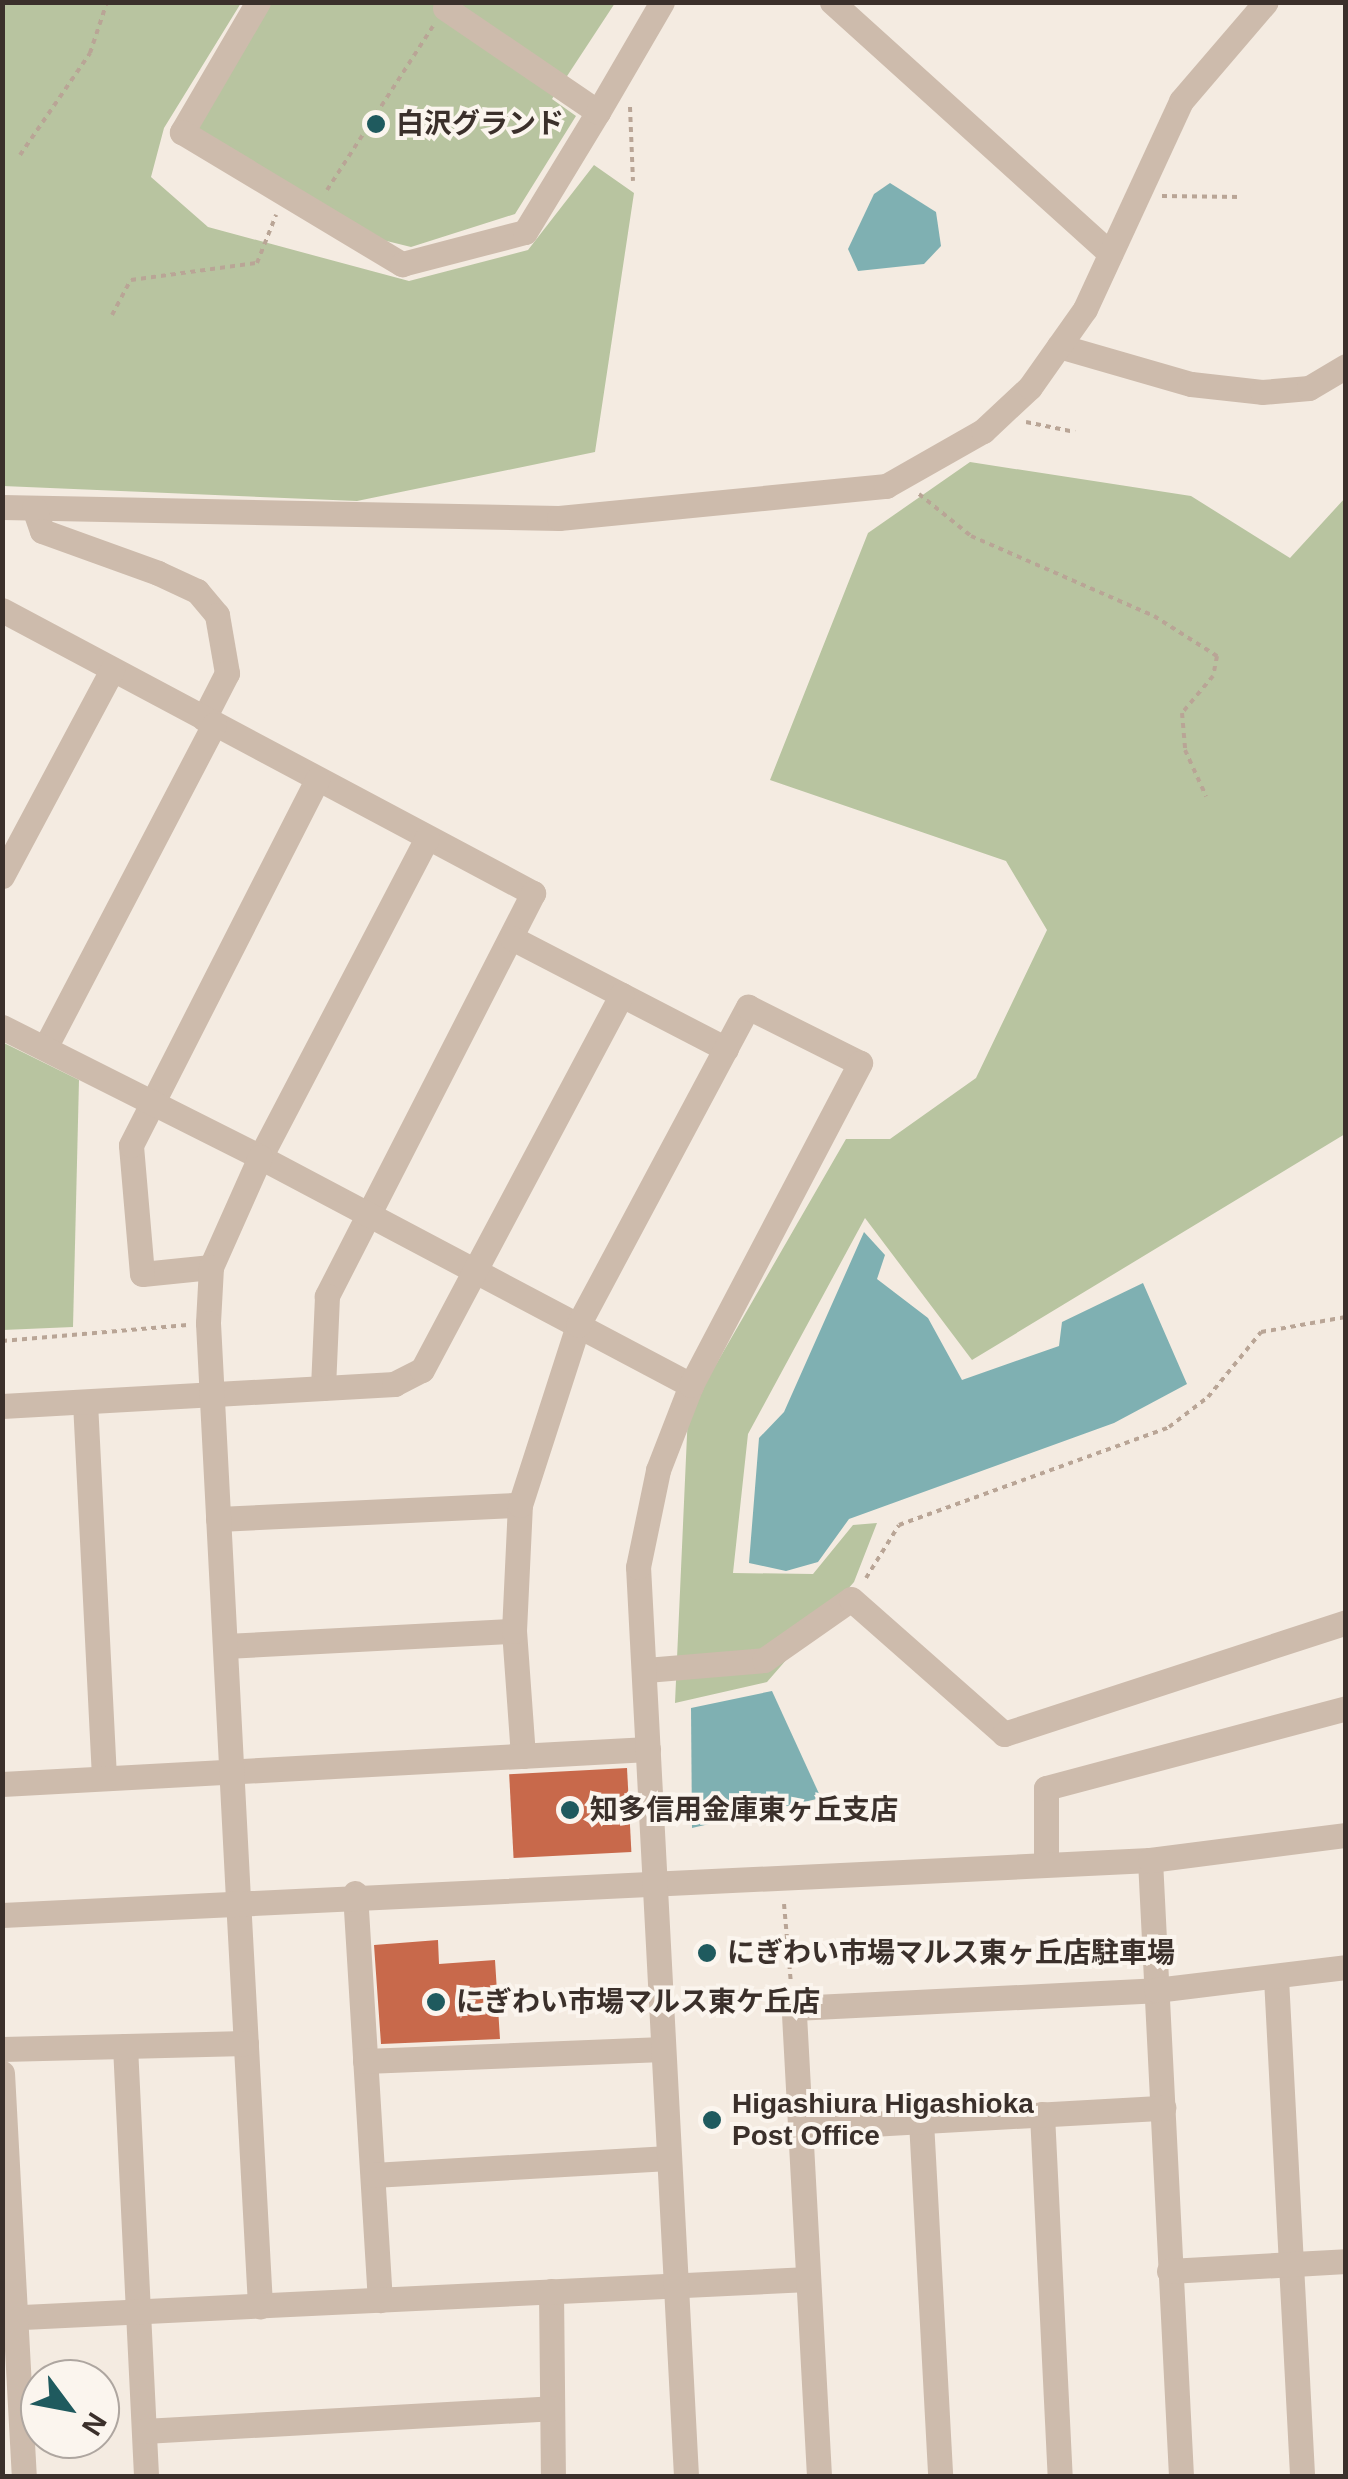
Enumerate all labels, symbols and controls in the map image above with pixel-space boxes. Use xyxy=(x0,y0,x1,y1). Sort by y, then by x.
place label: 白沢グランド xyxy=(396,107,564,141)
marker: 白沢グランド xyxy=(365,113,387,135)
place label: 知多信用金庫東ヶ丘支店 xyxy=(590,1793,898,1827)
marker: 知多信用金庫東ヶ丘支店 xyxy=(559,1799,581,1821)
place label: にぎわい市場マルス東ヶ丘店駐車場 xyxy=(727,1936,1175,1970)
marker: にぎわい市場マルス東ヶ丘店駐車場 xyxy=(696,1942,718,1964)
place label: にぎわい市場マルス東ケ丘店 xyxy=(456,1985,820,2019)
marker: にぎわい市場マルス東ケ丘店 xyxy=(425,1991,447,2013)
place label: Higashiura Higashioka Post Office xyxy=(732,2087,1034,2153)
marker: Higashiura Higashioka Post Office xyxy=(701,2109,723,2131)
north arrow xyxy=(20,2359,120,2459)
text: N xyxy=(76,2407,113,2441)

